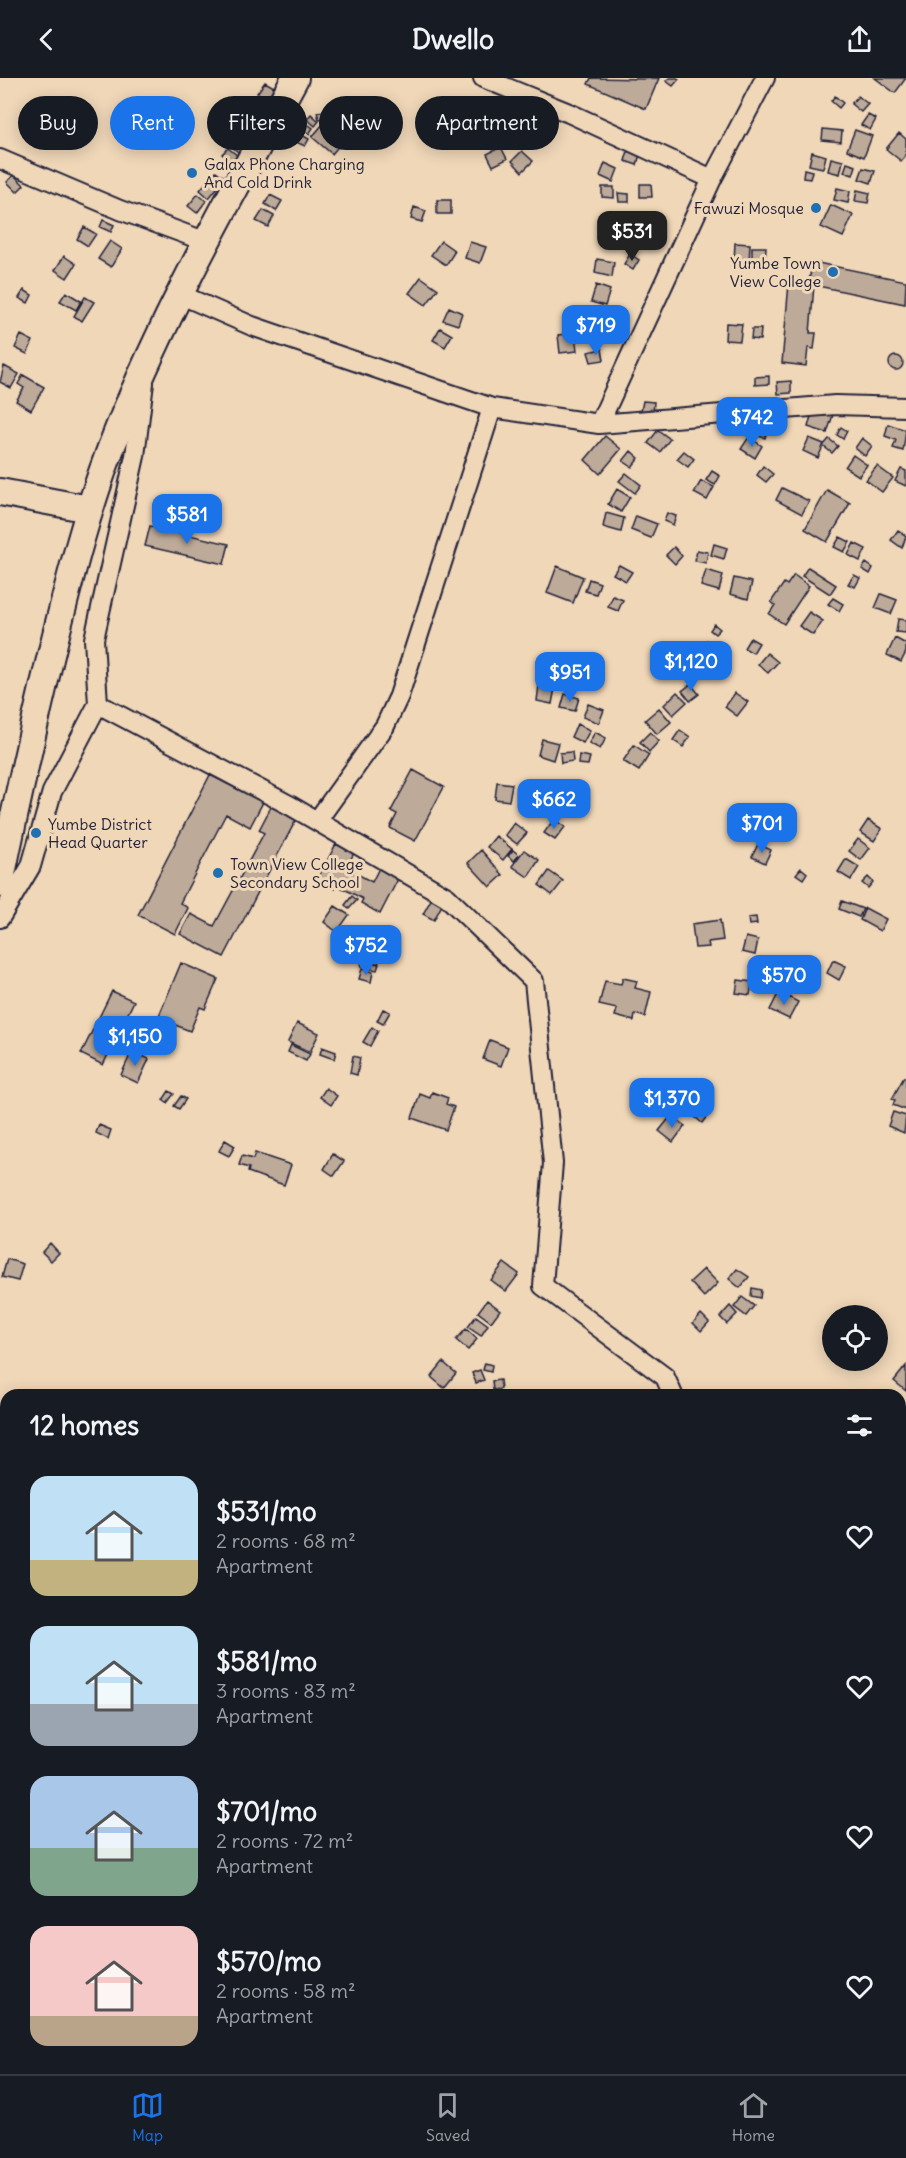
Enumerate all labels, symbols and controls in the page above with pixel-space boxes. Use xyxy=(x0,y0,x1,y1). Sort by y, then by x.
text: Dwello xyxy=(412,22,494,56)
icon: back xyxy=(30,23,63,56)
icon: share xyxy=(843,23,876,56)
chip: Buy xyxy=(18,96,98,150)
chip: Rent xyxy=(110,96,195,150)
chip: Filters xyxy=(207,96,307,150)
chip: New xyxy=(319,96,403,150)
chip: Apartment xyxy=(415,96,559,150)
place label: Galax Phone Charging And Cold Drink xyxy=(204,154,365,192)
marker: Galax Phone Charging And Cold Drink xyxy=(185,166,199,180)
place label: Fawuzi Mosque xyxy=(694,198,804,218)
marker: Fawuzi Mosque xyxy=(809,201,823,215)
pin: $531 xyxy=(596,211,668,262)
text: $531 xyxy=(611,218,653,243)
place label: Yumbe Town View College xyxy=(730,253,821,291)
marker: Yumbe Town View College xyxy=(826,265,840,279)
pin: $719 xyxy=(560,305,632,356)
text: $719 xyxy=(576,312,616,337)
pin: $742 xyxy=(716,397,788,448)
text: $742 xyxy=(731,404,773,429)
pin: $581 xyxy=(151,494,223,545)
text: $581 xyxy=(166,501,208,526)
pin: $1,120 xyxy=(642,641,740,692)
text: $1,120 xyxy=(664,648,718,673)
pin: $951 xyxy=(534,652,606,703)
text: $951 xyxy=(549,659,591,684)
pin: $662 xyxy=(518,779,590,830)
text: $662 xyxy=(531,786,577,811)
pin: $701 xyxy=(726,803,798,854)
text: $701 xyxy=(741,810,783,835)
place label: Yumbe District Head Quarter xyxy=(48,814,152,852)
marker: Yumbe District Head Quarter xyxy=(29,826,43,840)
place label: Town View College Secondary School xyxy=(230,854,363,892)
marker: Town View College Secondary School xyxy=(211,866,225,880)
pin: $752 xyxy=(330,925,402,976)
text: $752 xyxy=(344,932,388,957)
pin: $570 xyxy=(748,955,820,1006)
text: $570 xyxy=(761,962,807,987)
pin: $1,150 xyxy=(86,1016,184,1067)
text: $1,150 xyxy=(108,1023,162,1048)
pin: $1,370 xyxy=(623,1078,721,1129)
text: $1,370 xyxy=(643,1085,701,1110)
map controls xyxy=(822,1305,888,1371)
button: locate xyxy=(822,1305,888,1371)
text: 12 homes xyxy=(30,1409,139,1442)
icon: filters xyxy=(843,1409,876,1442)
text: $531/mo xyxy=(216,1495,317,1528)
icon: home xyxy=(78,1500,150,1572)
icon: heart xyxy=(843,1520,876,1553)
text: 2 rooms · 68 m² xyxy=(216,1528,356,1553)
text: Apartment xyxy=(216,1553,313,1578)
text: $581/mo xyxy=(216,1645,317,1678)
icon: home xyxy=(78,1650,150,1722)
icon: heart xyxy=(843,1670,876,1703)
text: 3 rooms · 83 m² xyxy=(216,1678,356,1703)
text: Apartment xyxy=(216,1703,313,1728)
text: $701/mo xyxy=(216,1795,317,1828)
icon: home xyxy=(78,1800,150,1872)
icon: heart xyxy=(843,1820,876,1853)
text: 2 rooms · 72 m² xyxy=(216,1828,353,1853)
text: Apartment xyxy=(216,1853,313,1878)
text: $570/mo xyxy=(216,1945,321,1978)
icon: home xyxy=(78,1950,150,2022)
icon: heart xyxy=(843,1970,876,2003)
text: 2 rooms · 58 m² xyxy=(216,1978,356,2003)
text: Apartment xyxy=(216,2003,313,2028)
tab: Map xyxy=(131,2089,164,2145)
tab: Saved xyxy=(426,2089,470,2145)
tab: Home xyxy=(732,2089,775,2145)

